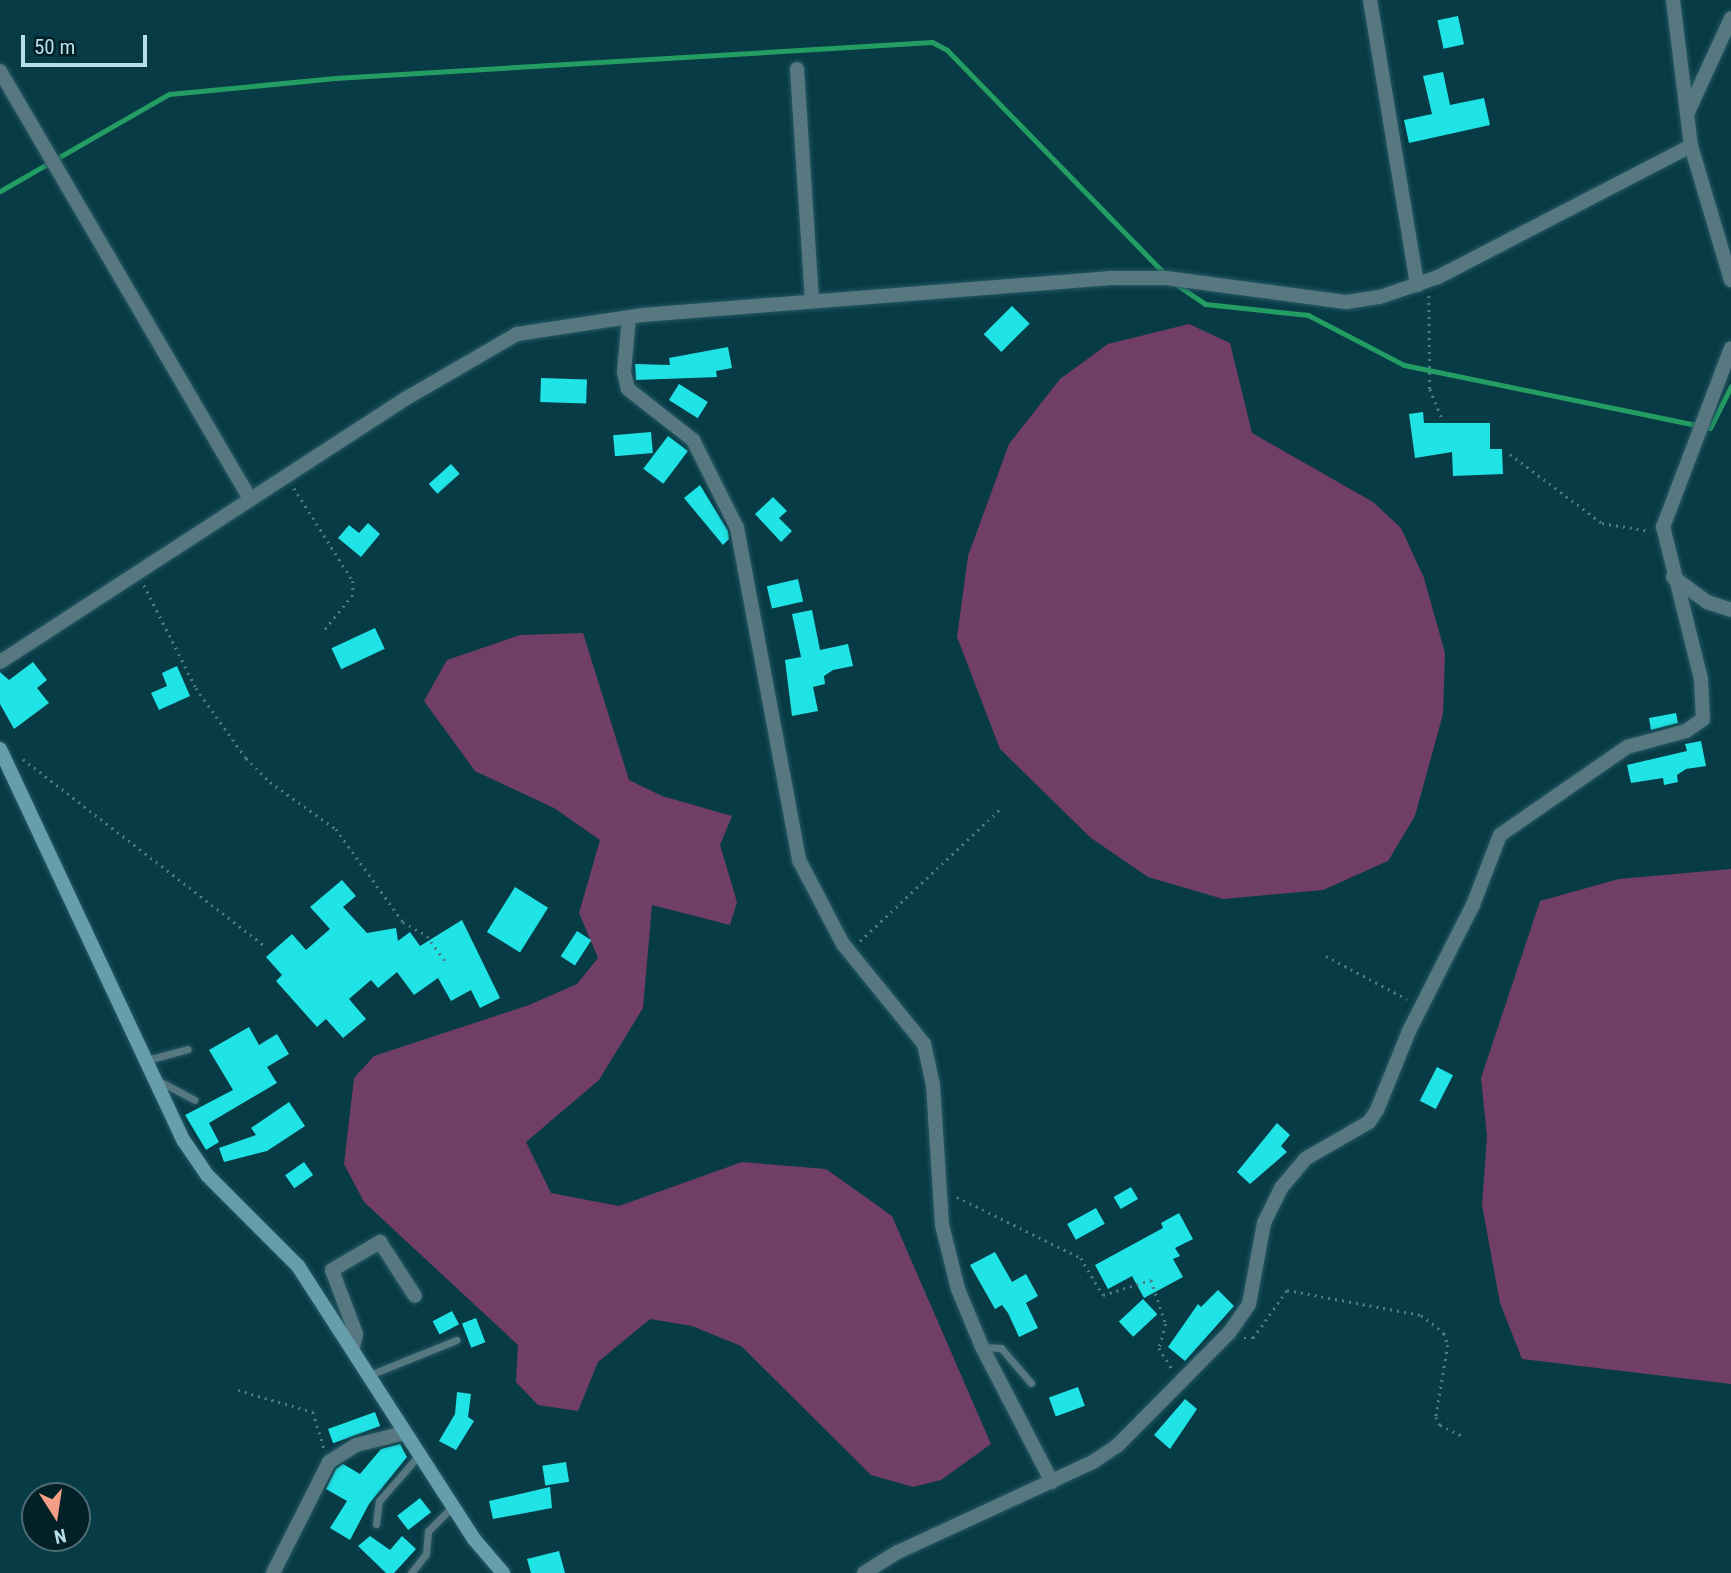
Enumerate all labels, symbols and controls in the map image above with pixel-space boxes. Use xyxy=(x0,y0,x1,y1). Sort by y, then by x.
scale bar xyxy=(24,21,150,65)
text: 50 m xyxy=(34,35,75,59)
north arrow xyxy=(21,1482,91,1552)
text: N xyxy=(52,1524,68,1549)

